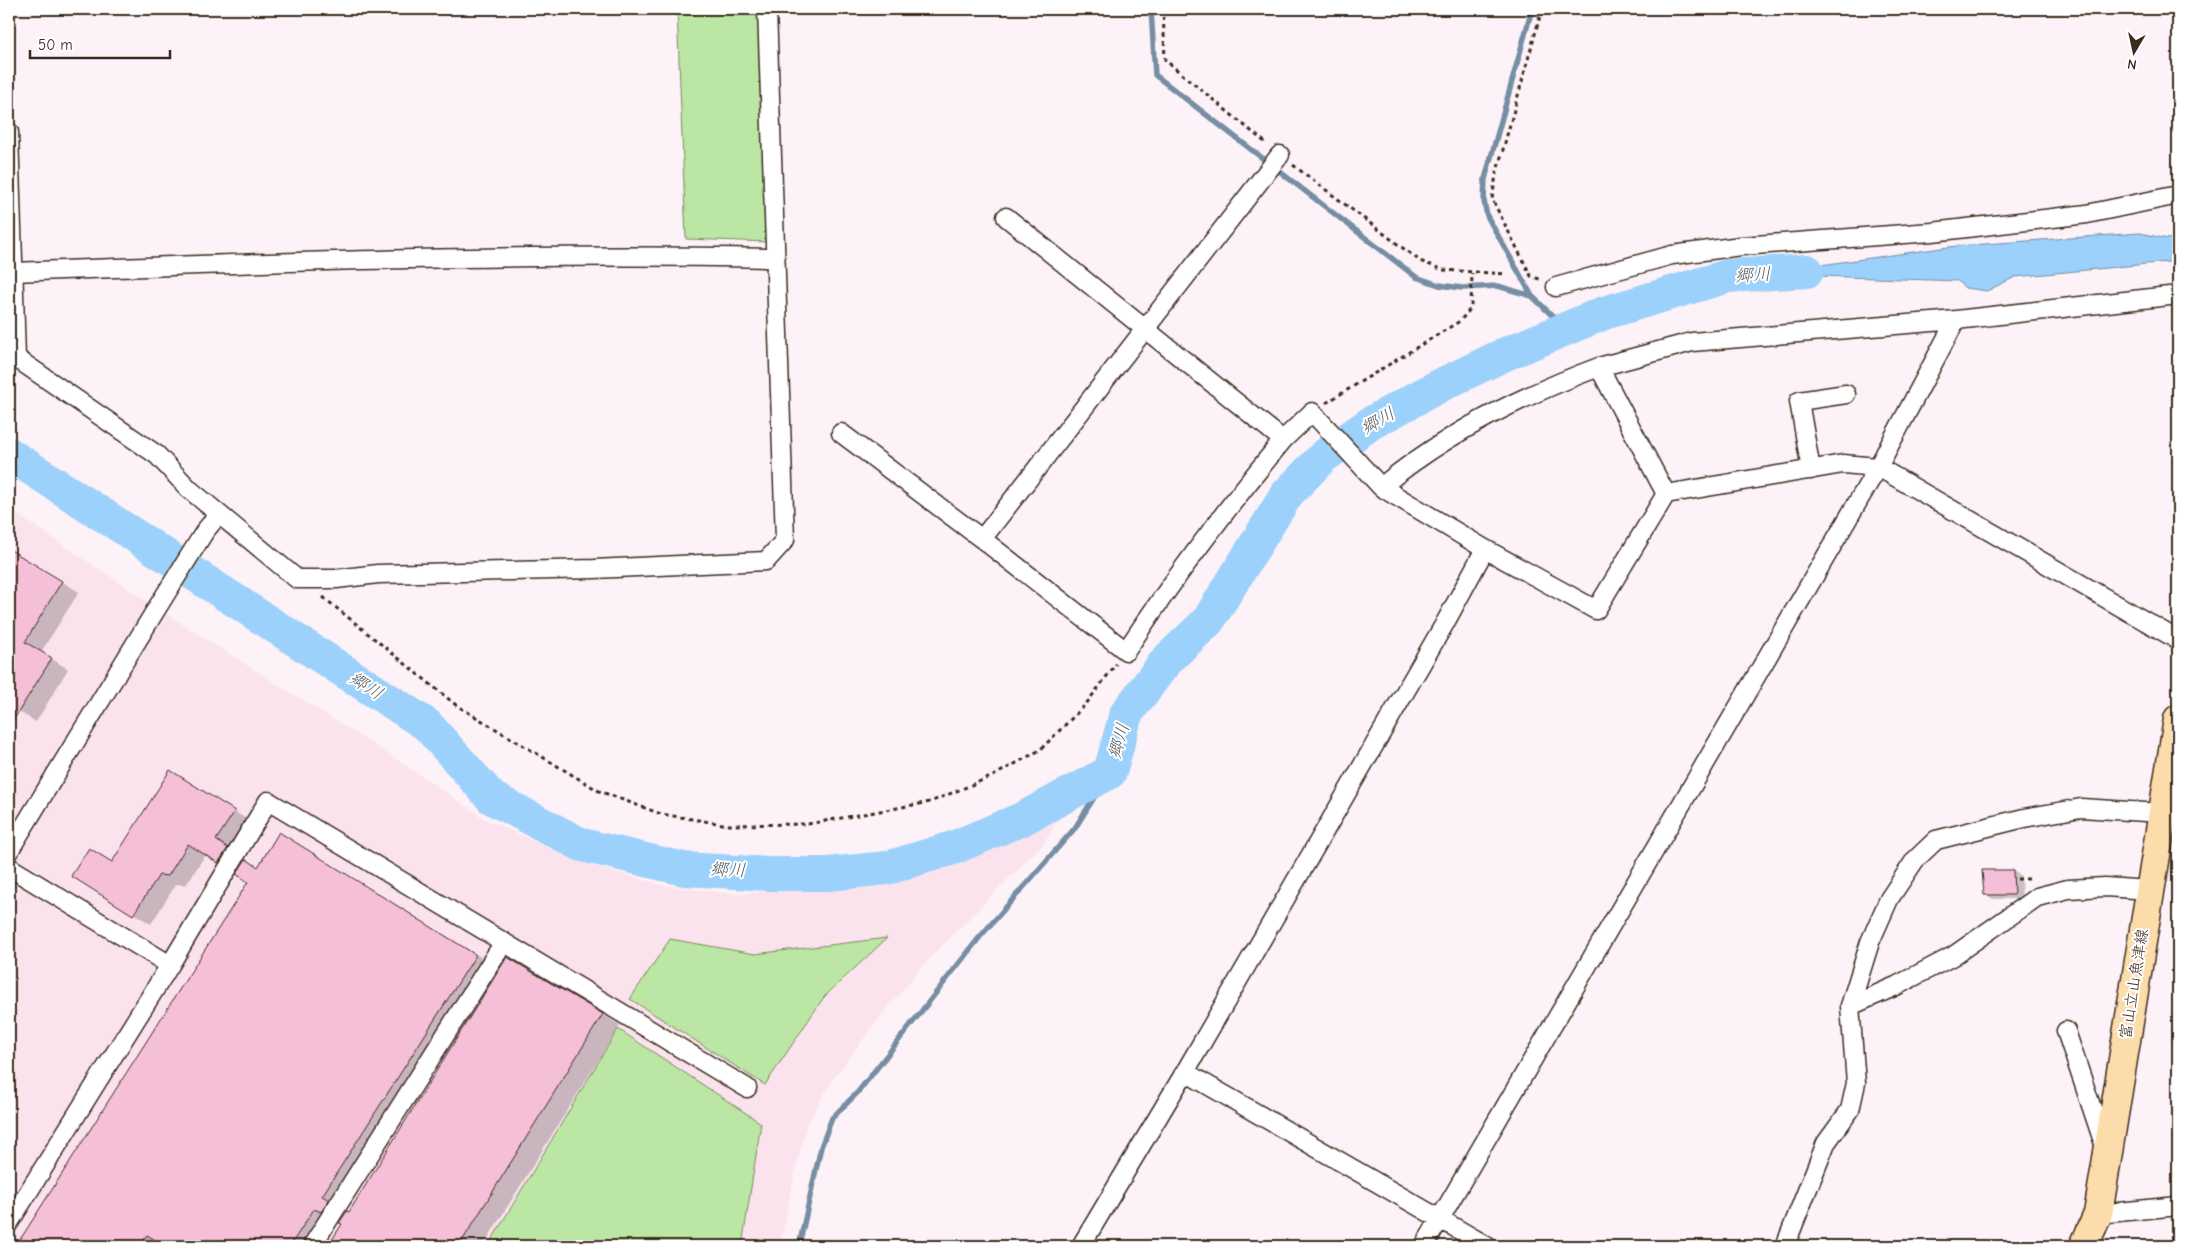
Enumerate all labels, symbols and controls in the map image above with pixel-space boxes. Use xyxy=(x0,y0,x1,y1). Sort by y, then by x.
scale bar xyxy=(30,28,170,60)
north arrow xyxy=(2110,28,2160,78)
text: 50 m xyxy=(38,36,73,54)
text: N xyxy=(2126,55,2138,73)
water label: 郷川 xyxy=(1734,264,1772,286)
water label: 郷川 xyxy=(1357,403,1399,439)
water label: 郷川 xyxy=(345,667,387,705)
water label: 郷川 xyxy=(1104,721,1134,761)
water label: 郷川 xyxy=(710,859,746,881)
street label: 富山立山魚津線 xyxy=(2116,927,2152,1041)

